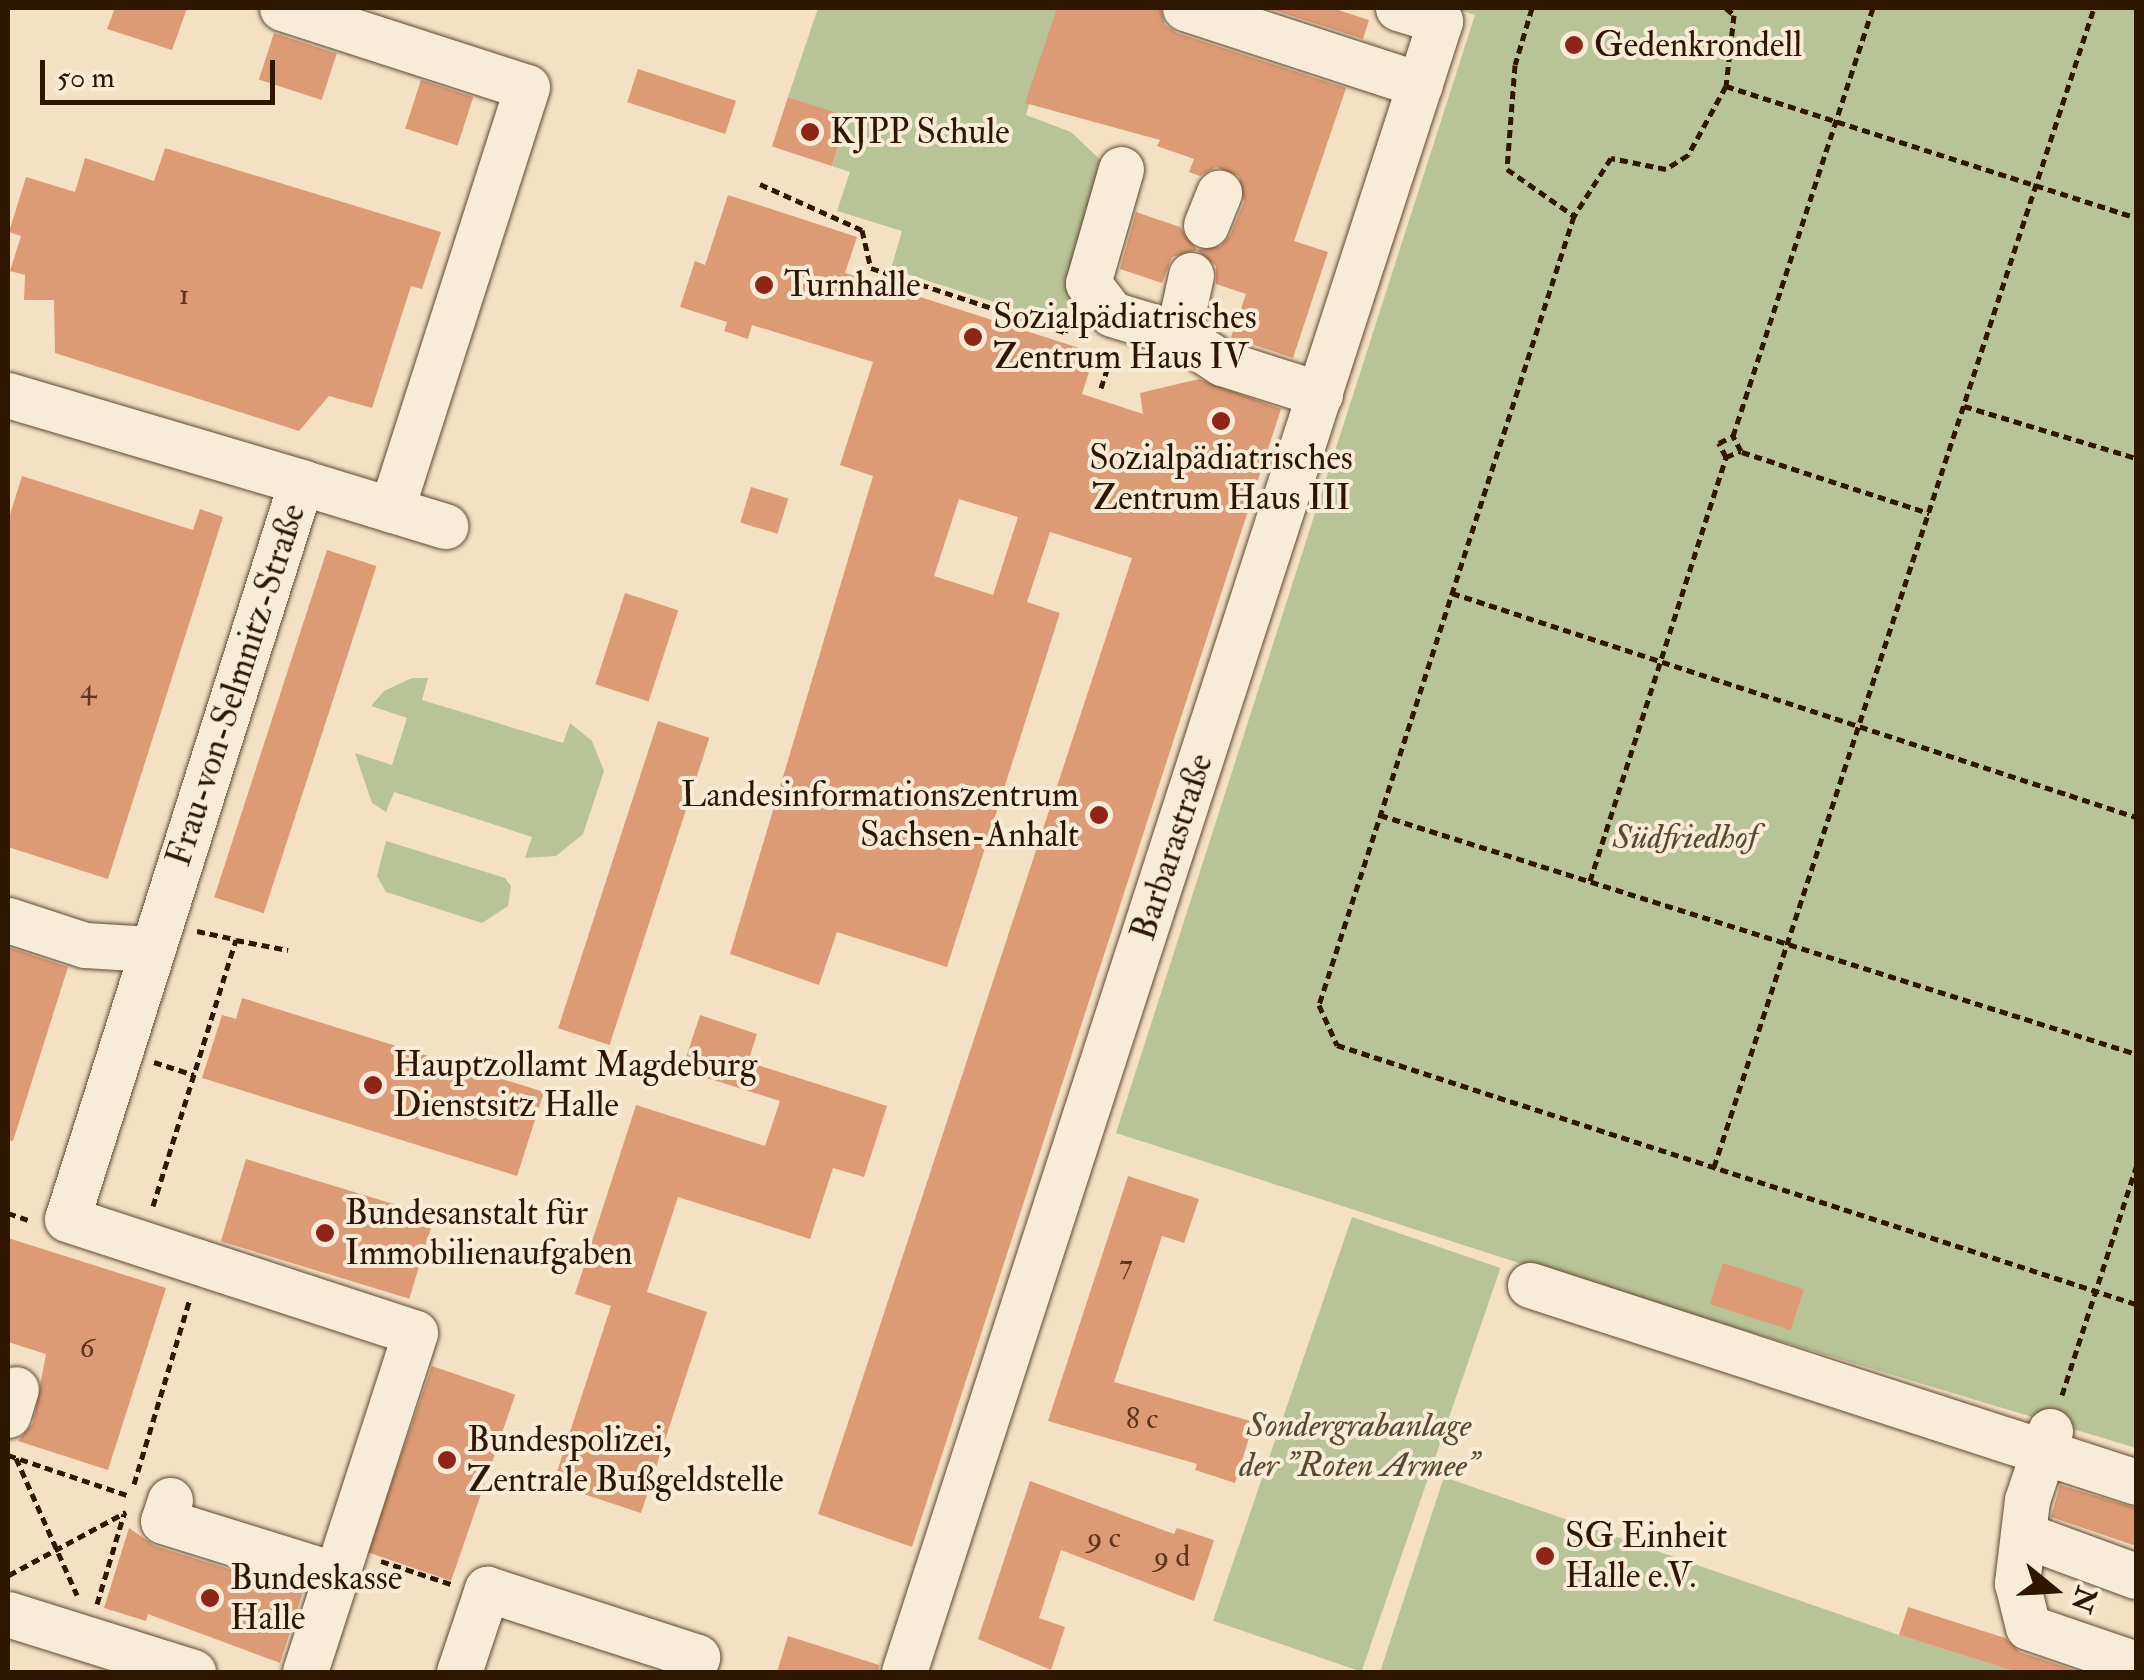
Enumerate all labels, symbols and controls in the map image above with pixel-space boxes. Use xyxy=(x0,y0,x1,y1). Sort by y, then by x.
place label: Gedenkrondell xyxy=(1594,24,1802,66)
marker: Gedenkrondell xyxy=(1563,34,1585,56)
scale bar xyxy=(45,40,280,102)
text: 50 m xyxy=(57,59,115,96)
place label: KJPP Schule xyxy=(830,111,1010,153)
marker: KJPP Schule xyxy=(799,121,821,143)
place label: Turnhalle xyxy=(784,264,921,306)
marker: Turnhalle xyxy=(753,274,775,296)
house number: 1 xyxy=(179,277,189,313)
place label: Sozialpädiatrisches Zentrum Haus IV xyxy=(993,296,1257,378)
marker: Sozialpädiatrisches Zentrum Haus IV xyxy=(962,326,984,348)
marker: Sozialpädiatrisches Zentrum Haus III xyxy=(1210,410,1232,432)
place label: Sozialpädiatrisches Zentrum Haus III xyxy=(1089,437,1353,519)
street label: Frau-von-Selmnitz-Straße xyxy=(158,499,314,871)
house number: 4 xyxy=(80,671,96,707)
street label: Barbarastraße xyxy=(1122,748,1222,946)
place label: Landesinformationszentrum Sachsen-Anhalt xyxy=(681,774,1079,856)
marker: Landesinformationszentrum Sachsen-Anhalt xyxy=(1088,804,1110,826)
park label: Südfriedhof xyxy=(1613,816,1757,858)
place label: Hauptzollamt Magdeburg Dienstsitz Halle xyxy=(393,1044,757,1126)
marker: Hauptzollamt Magdeburg Dienstsitz Halle xyxy=(362,1074,384,1096)
place label: Bundesanstalt für Immobilienaufgaben xyxy=(345,1192,633,1274)
marker: Bundesanstalt für Immobilienaufgaben xyxy=(314,1222,336,1244)
house number: 7 xyxy=(1119,1247,1133,1283)
house number: 6 xyxy=(79,1330,95,1366)
house number: 8 c xyxy=(1126,1401,1158,1437)
park label: Sondergrabanlage der "Roten Armee" xyxy=(1239,1404,1479,1486)
place label: Bundespolizei, Zentrale Bußgeldstelle xyxy=(467,1419,784,1501)
marker: Bundespolizei, Zentrale Bußgeldstelle xyxy=(436,1449,458,1471)
place label: SG Einheit Halle e.V. xyxy=(1565,1515,1727,1597)
house number: 9 c xyxy=(1087,1520,1121,1556)
house number: 9 d xyxy=(1154,1539,1190,1575)
north arrow xyxy=(2004,1540,2104,1640)
marker: SG Einheit Halle e.V. xyxy=(1534,1545,1556,1567)
place label: Bundeskasse Halle xyxy=(230,1557,402,1639)
text: N xyxy=(2062,1582,2104,1617)
marker: Bundeskasse Halle xyxy=(199,1587,221,1609)

